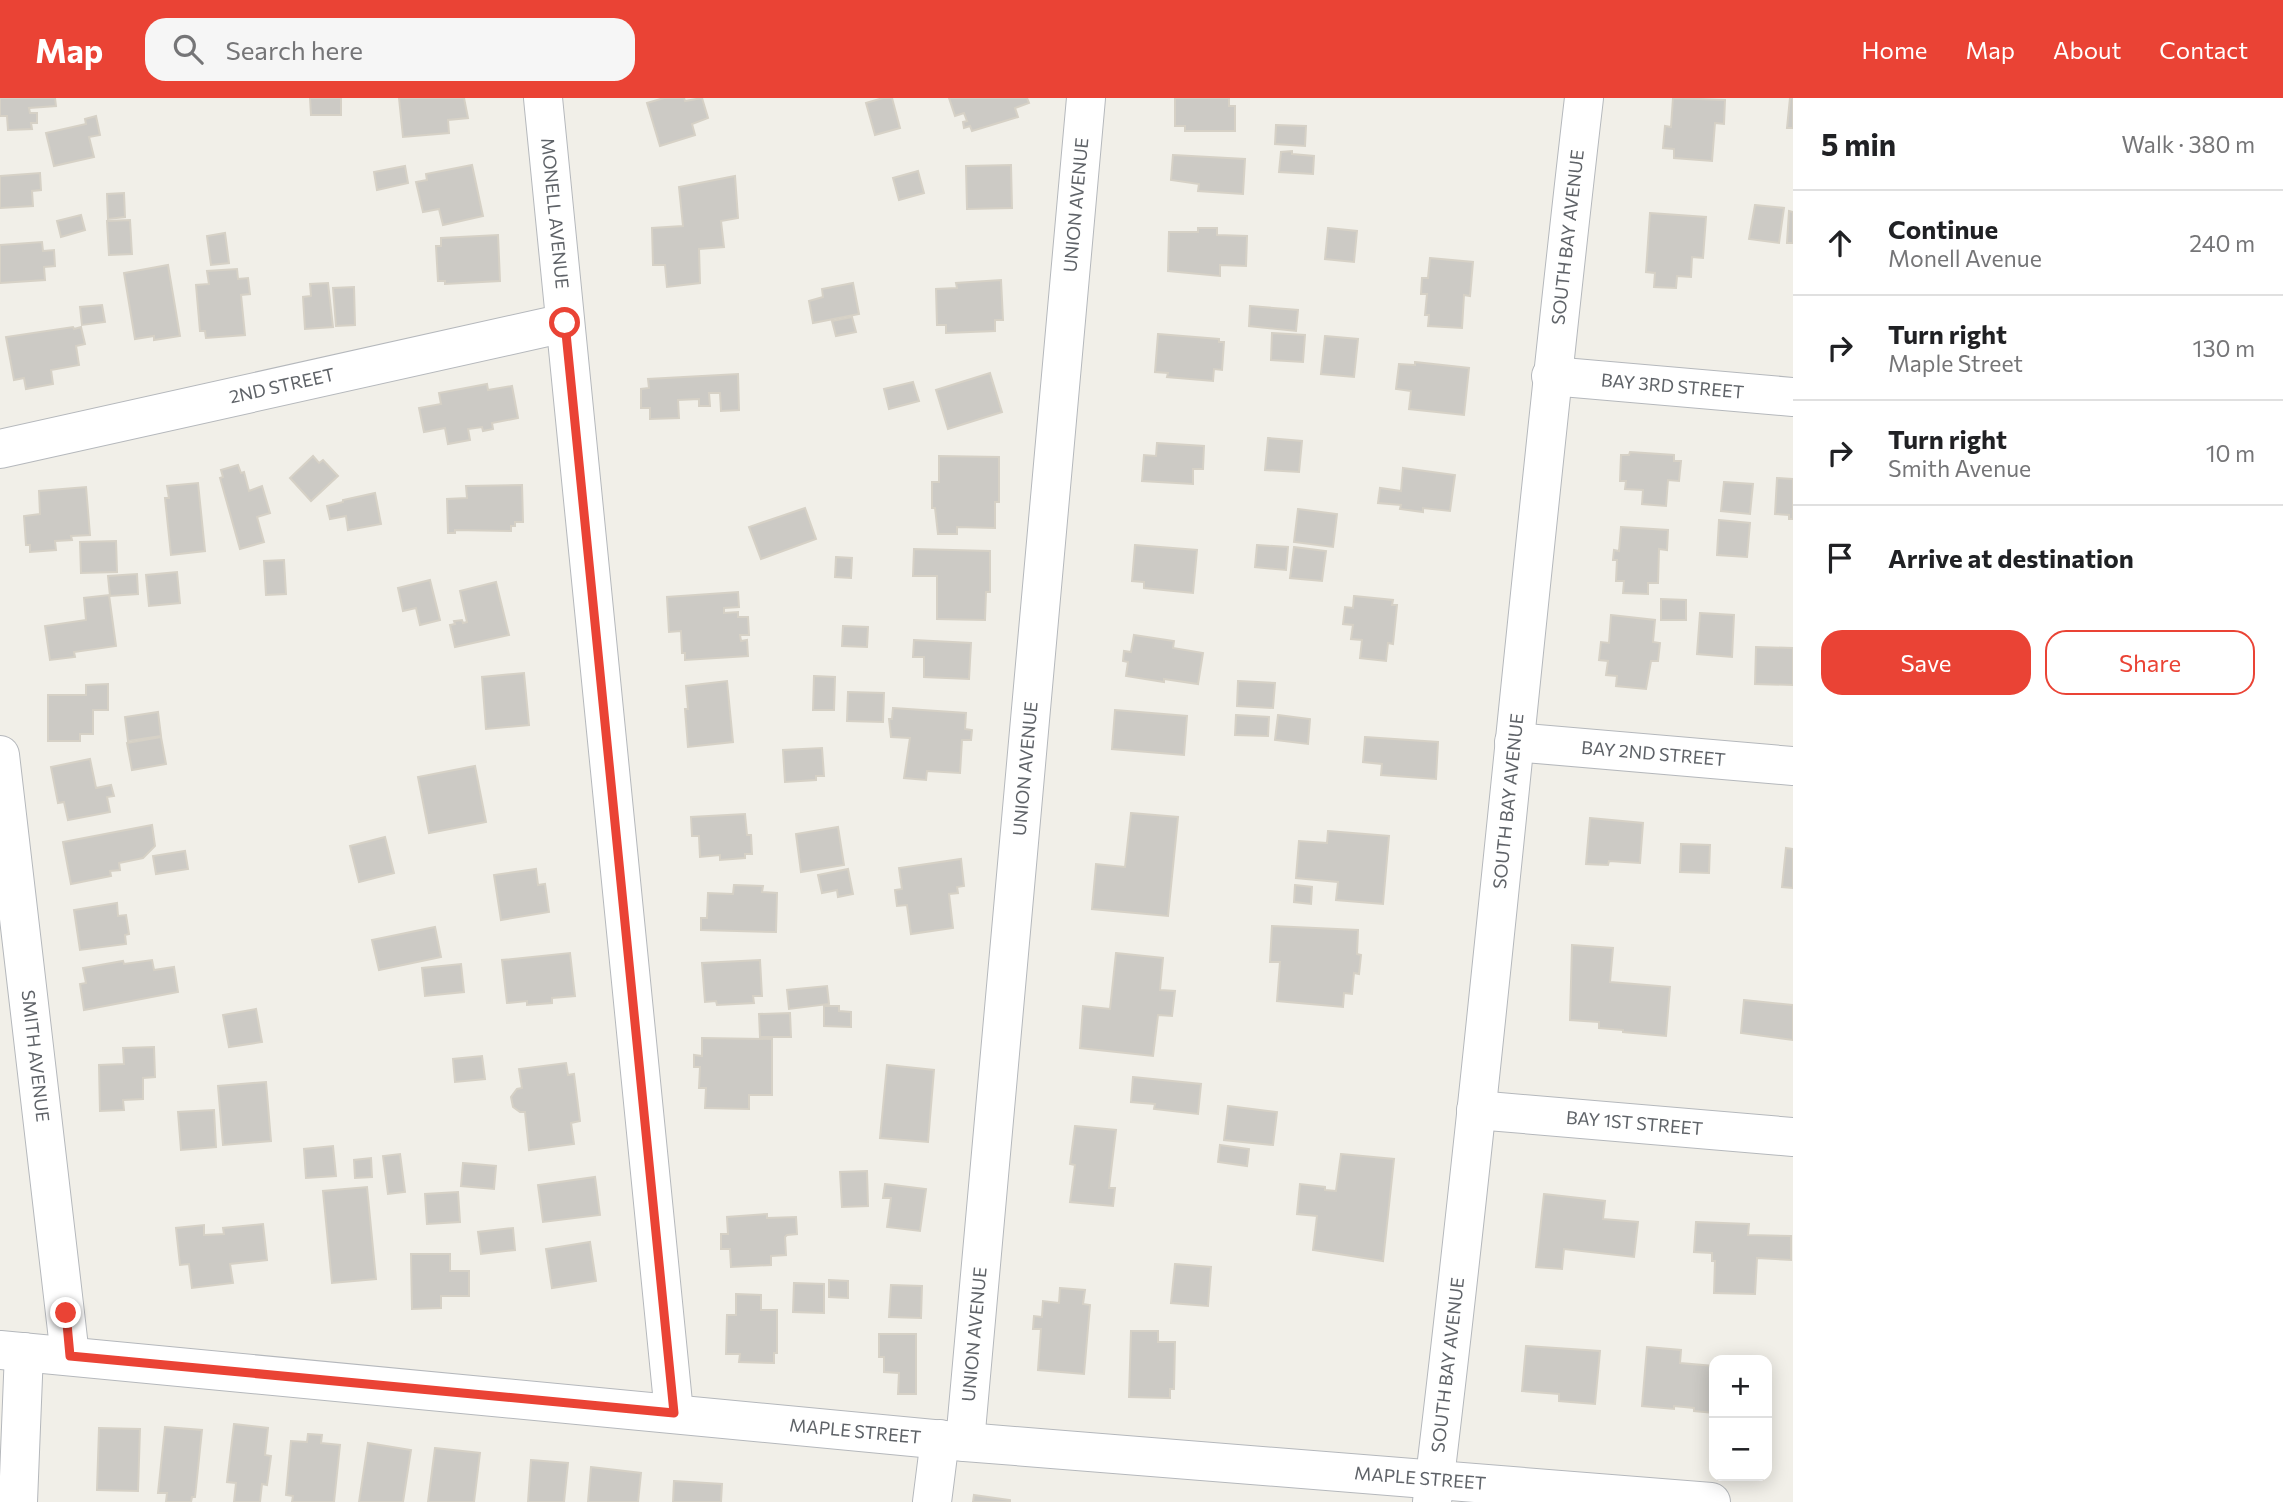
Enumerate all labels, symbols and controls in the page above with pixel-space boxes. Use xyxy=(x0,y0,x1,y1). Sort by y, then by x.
search box xyxy=(145,18,635,81)
text: Map xyxy=(35,29,103,70)
icon: search xyxy=(169,30,207,68)
text: Search here xyxy=(225,34,363,65)
text: Home xyxy=(1862,35,1928,64)
text: Map xyxy=(1966,35,2015,64)
text: About xyxy=(2053,35,2121,64)
text: Contact xyxy=(2159,35,2248,64)
text: 5 min xyxy=(1821,125,1896,162)
text: Walk · 380 m xyxy=(2122,130,2255,158)
street label: MONELL AVENUE xyxy=(537,137,574,290)
street label: UNION AVENUE xyxy=(1058,137,1092,273)
street label: SOUTH BAY AVENUE xyxy=(1546,148,1588,326)
text: Continue xyxy=(1888,213,1998,244)
icon: ahead xyxy=(1821,224,1859,262)
text: 240 m xyxy=(2189,229,2255,257)
text: Monell Avenue xyxy=(1888,244,2042,272)
route start xyxy=(549,307,580,338)
text: Turn right xyxy=(1888,318,2007,349)
icon: right xyxy=(1821,329,1859,367)
text: 130 m xyxy=(2193,334,2255,362)
text: Maple Street xyxy=(1888,349,2023,377)
street label: 2ND STREET xyxy=(227,363,337,408)
street label: BAY 3RD STREET xyxy=(1600,368,1745,403)
text: Turn right xyxy=(1888,423,2007,454)
icon: right xyxy=(1821,434,1859,472)
text: 10 m xyxy=(2206,439,2255,467)
text: Smith Avenue xyxy=(1888,454,2031,482)
icon: arrive xyxy=(1821,539,1859,577)
text: Arrive at destination xyxy=(1888,542,2134,573)
button: Save xyxy=(1821,630,2031,695)
button: Share xyxy=(2045,630,2255,695)
street label: UNION AVENUE xyxy=(1008,700,1042,837)
street label: SOUTH BAY AVENUE xyxy=(1488,712,1528,890)
street label: BAY 2ND STREET xyxy=(1581,736,1727,770)
street label: SMITH AVENUE xyxy=(17,989,55,1123)
street label: BAY 1ST STREET xyxy=(1565,1106,1704,1139)
street label: UNION AVENUE xyxy=(957,1266,991,1403)
street label: SOUTH BAY AVENUE xyxy=(1426,1276,1468,1454)
route end xyxy=(50,1297,81,1328)
map controls xyxy=(1709,1355,1772,1481)
button: + xyxy=(1709,1355,1772,1418)
street label: MAPLE STREET xyxy=(788,1413,922,1448)
button: − xyxy=(1709,1418,1772,1481)
street label: MAPLE STREET xyxy=(1353,1461,1487,1494)

